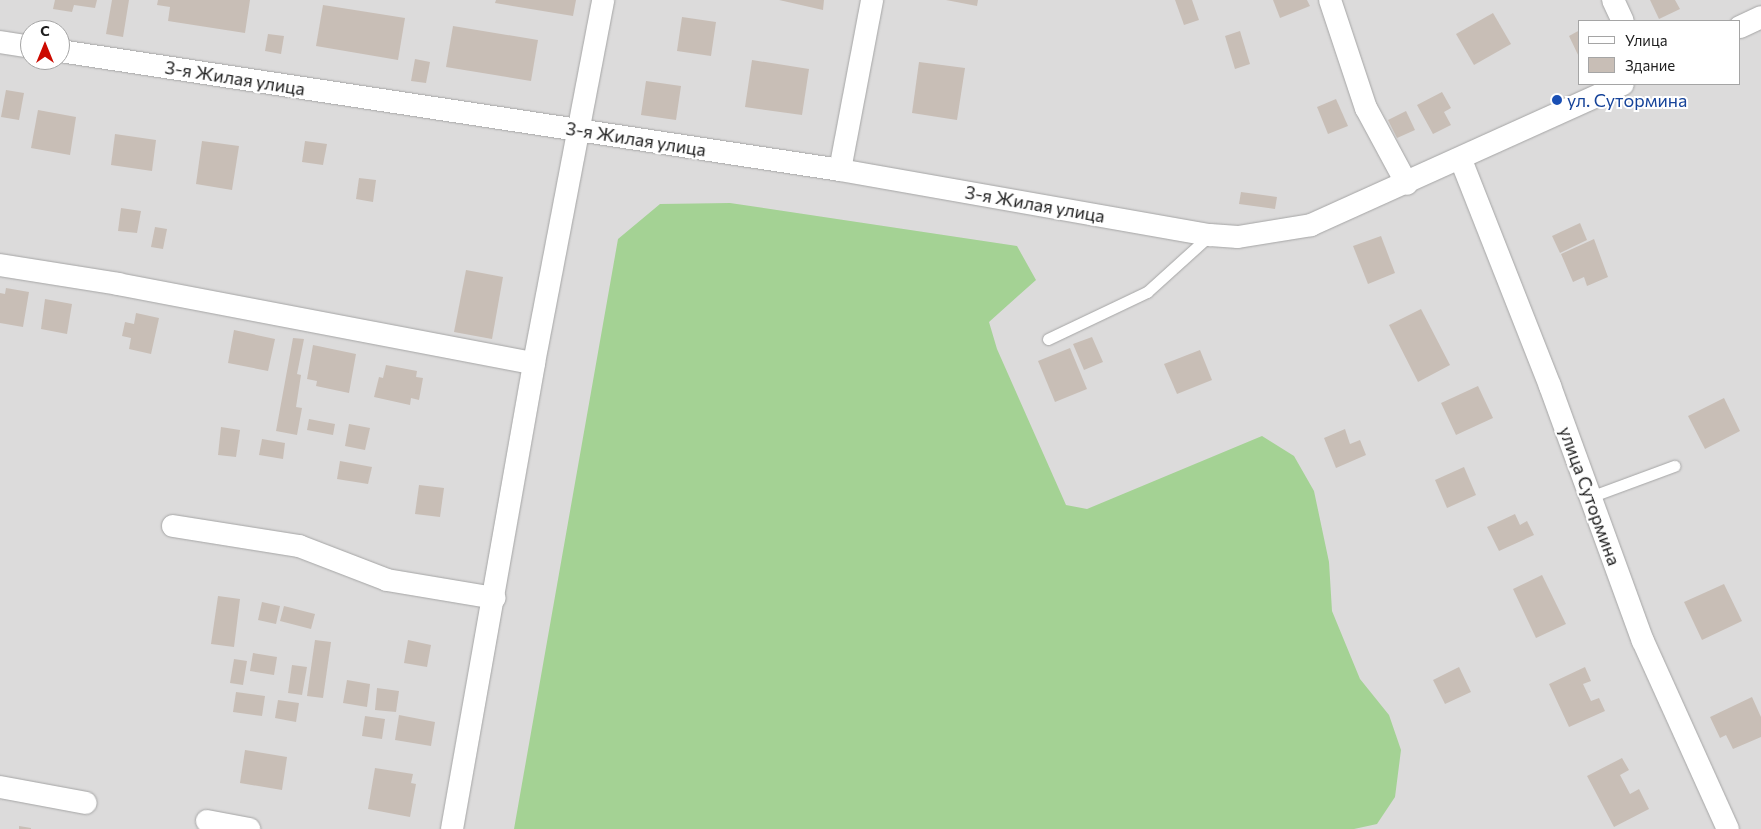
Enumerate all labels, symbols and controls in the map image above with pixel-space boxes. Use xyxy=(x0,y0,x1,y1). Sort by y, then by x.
north arrow xyxy=(20,20,70,70)
legend xyxy=(1578,20,1741,85)
text: С xyxy=(40,22,50,39)
text: Улица xyxy=(1625,31,1667,49)
street label: 3-я Жилая улица xyxy=(163,56,307,100)
text: Здание xyxy=(1625,56,1675,74)
place label: ул. Сутормина xyxy=(1567,89,1687,111)
marker: ул. Сутормина xyxy=(1551,94,1563,106)
street label: 3-я Жилая улица xyxy=(564,117,708,161)
street label: 3-я Жилая улица xyxy=(963,181,1107,227)
street label: улица Сутормина xyxy=(1555,424,1625,568)

